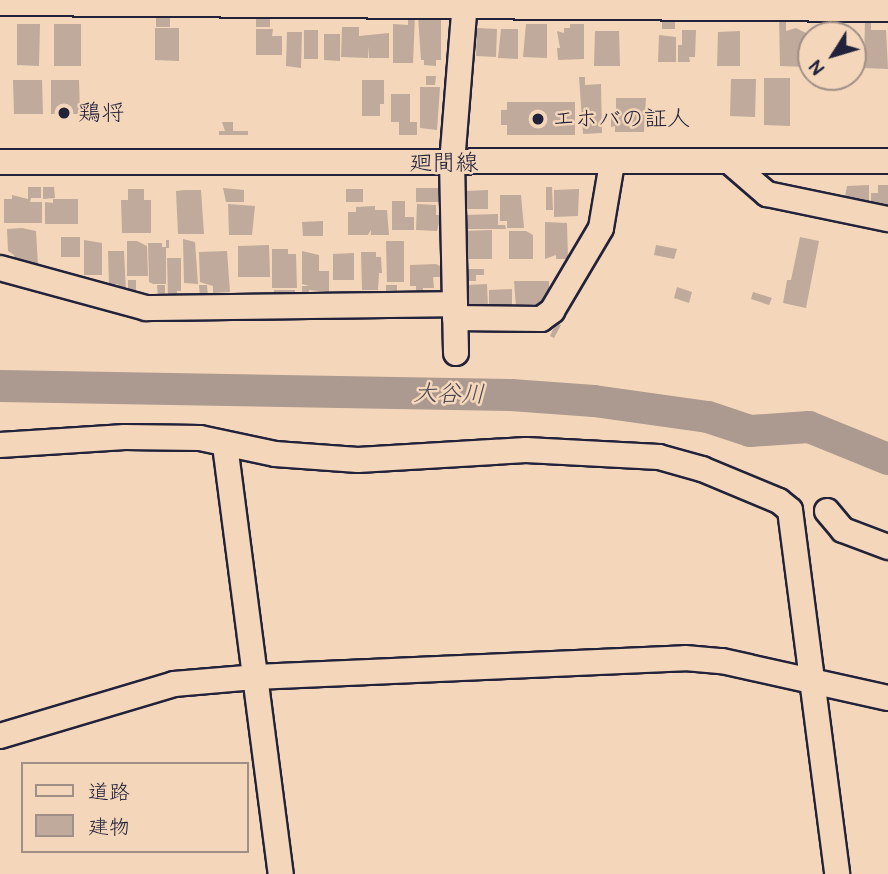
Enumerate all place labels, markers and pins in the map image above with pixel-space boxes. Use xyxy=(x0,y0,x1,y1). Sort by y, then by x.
place label: 鶏将 xyxy=(78,99,124,127)
marker: 鶏将 xyxy=(56,105,72,121)
place label: エホバの証人 xyxy=(552,105,690,133)
marker: エホバの証人 xyxy=(530,111,546,127)

